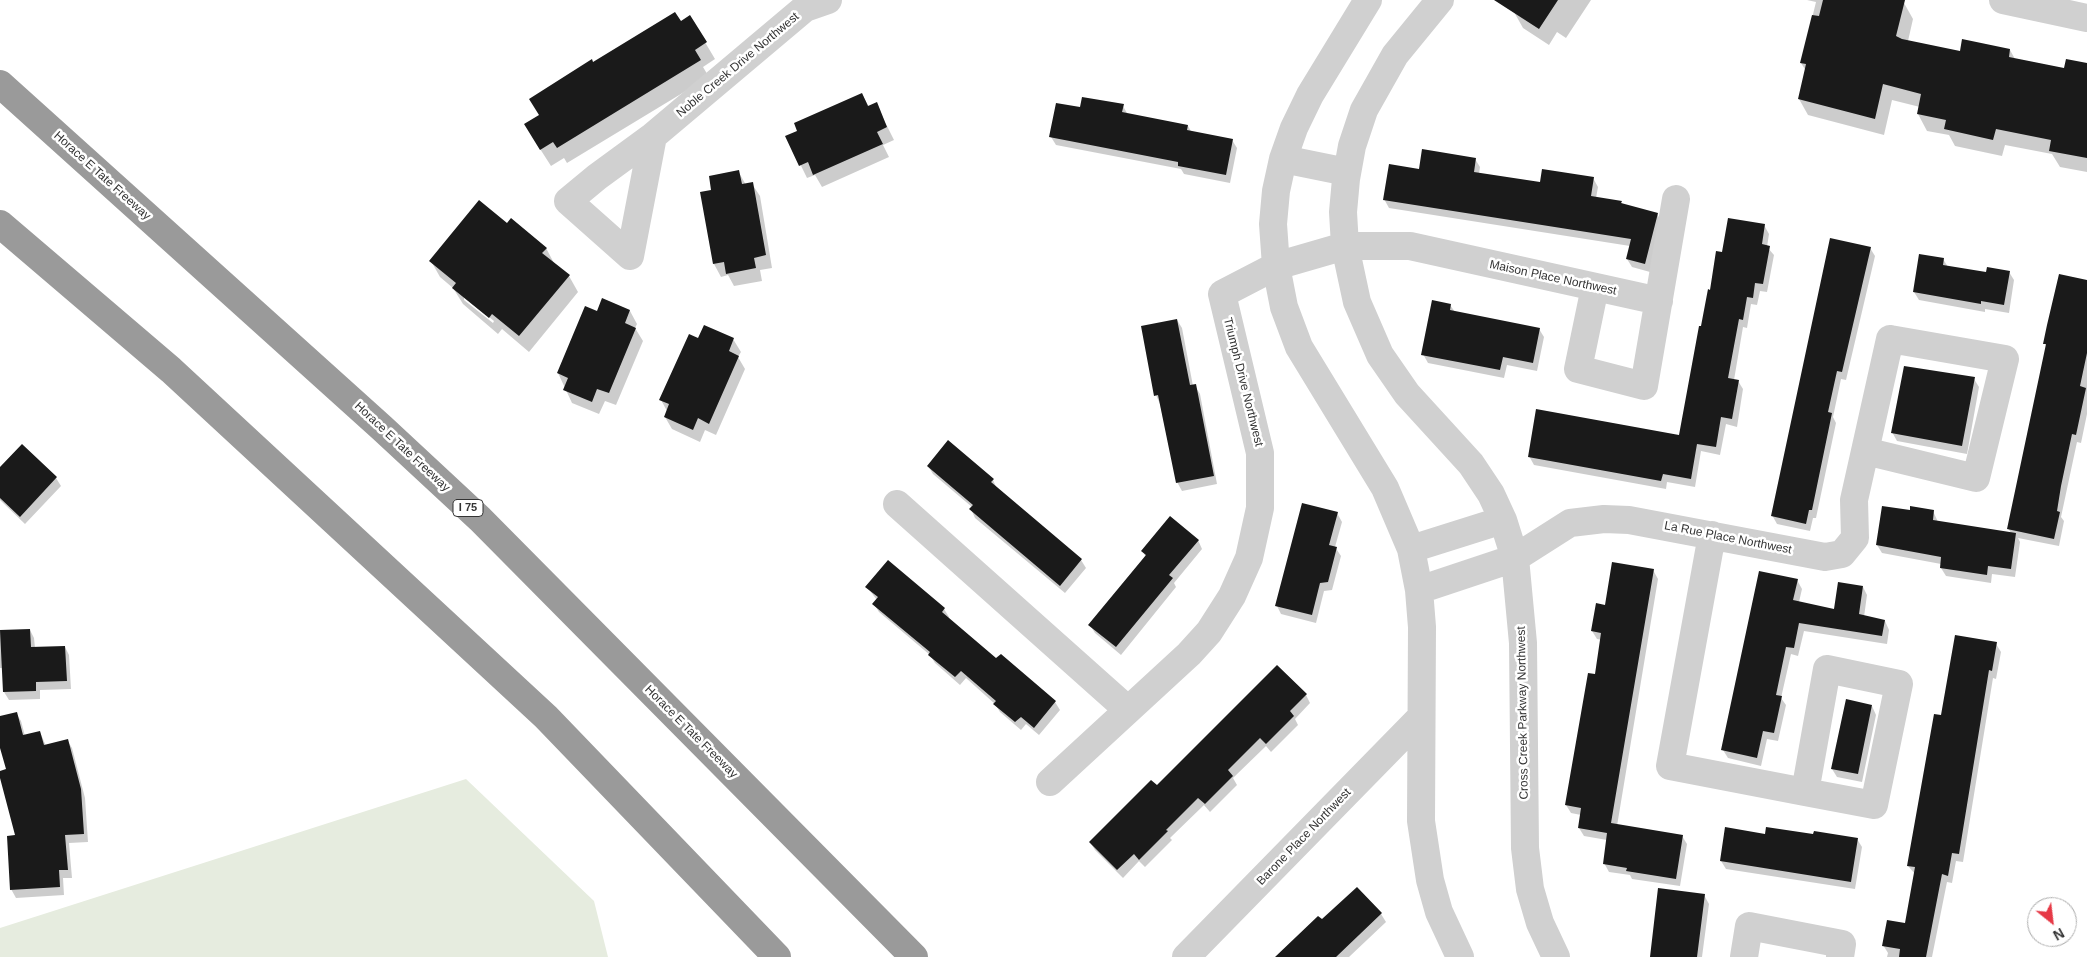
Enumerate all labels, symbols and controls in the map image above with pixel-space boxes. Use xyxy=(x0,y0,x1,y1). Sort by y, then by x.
street label: Noble Creek Drive Northwest xyxy=(674,10,802,120)
street label: Horace E Tate Freeway xyxy=(51,129,153,223)
street label: Maison Place Northwest xyxy=(1488,258,1618,298)
street label: Triumph Drive Northwest xyxy=(1220,316,1266,448)
street label: Horace E Tate Freeway xyxy=(351,399,453,495)
road number: I 75 xyxy=(453,499,483,516)
street label: La Rue Place Northwest xyxy=(1663,519,1793,557)
street label: Cross Creek Parkway Northwest xyxy=(1514,626,1532,800)
street label: Horace E Tate Freeway xyxy=(642,683,740,781)
street label: Barone Place Northwest xyxy=(1254,785,1354,889)
north arrow xyxy=(2027,897,2077,947)
text: N xyxy=(2050,925,2067,944)

